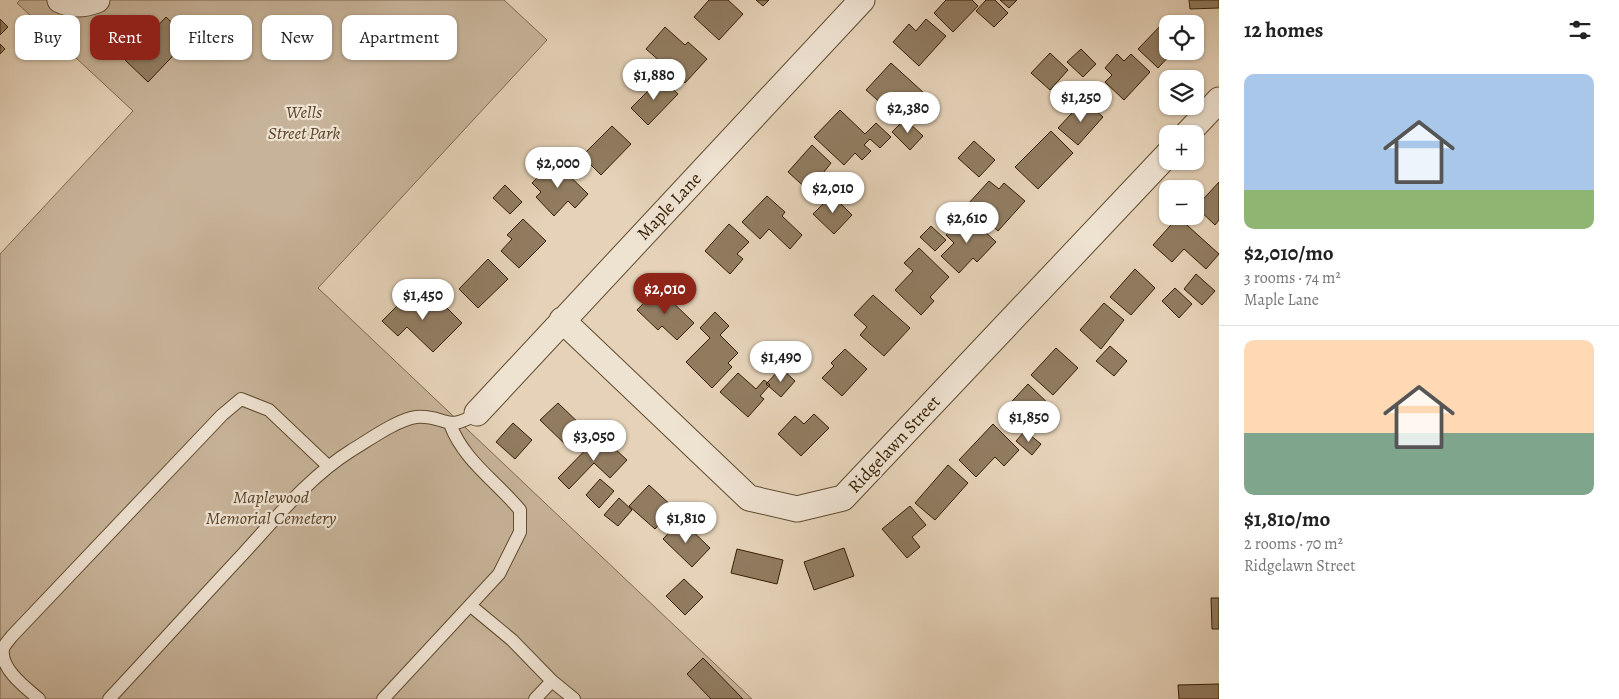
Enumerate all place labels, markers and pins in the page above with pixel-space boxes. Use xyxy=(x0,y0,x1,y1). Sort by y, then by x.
pin: $1,880 xyxy=(613,58,695,101)
pin: $1,250 xyxy=(1040,80,1122,123)
pin: $2,380 xyxy=(867,92,949,134)
pin: $2,000 xyxy=(517,146,599,189)
pin: $2,010 xyxy=(792,172,874,214)
pin: $2,610 xyxy=(926,202,1008,244)
pin: $2,010 xyxy=(624,272,706,315)
pin: $1,450 xyxy=(382,278,464,321)
pin: $1,490 xyxy=(740,340,822,383)
pin: $1,850 xyxy=(988,400,1070,443)
pin: $3,050 xyxy=(553,420,635,462)
pin: $1,810 xyxy=(645,502,727,544)

